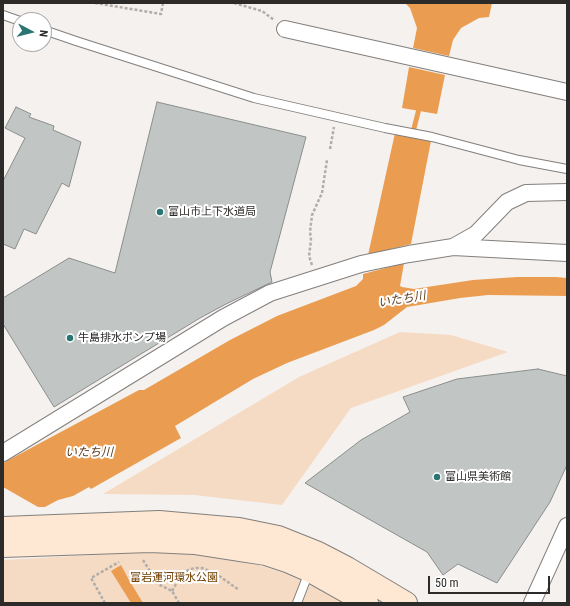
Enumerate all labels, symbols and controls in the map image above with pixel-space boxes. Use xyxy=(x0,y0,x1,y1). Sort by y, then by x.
north arrow xyxy=(12,12,52,52)
text: N xyxy=(37,29,50,38)
place label: 富山市上下水道局 xyxy=(168,205,256,219)
marker: 富山市上下水道局 xyxy=(155,207,165,217)
water label: いたち川 xyxy=(377,289,427,311)
place label: 牛島排水ポンプ場 xyxy=(78,331,166,345)
marker: 牛島排水ポンプ場 xyxy=(65,333,75,343)
water label: いたち川 xyxy=(65,446,113,460)
place label: 富山県美術館 xyxy=(445,470,511,484)
marker: 富山県美術館 xyxy=(432,472,442,482)
scale bar xyxy=(430,568,552,594)
park label: 富岩運河環水公園 xyxy=(130,571,218,585)
text: 50 m xyxy=(435,576,459,590)

